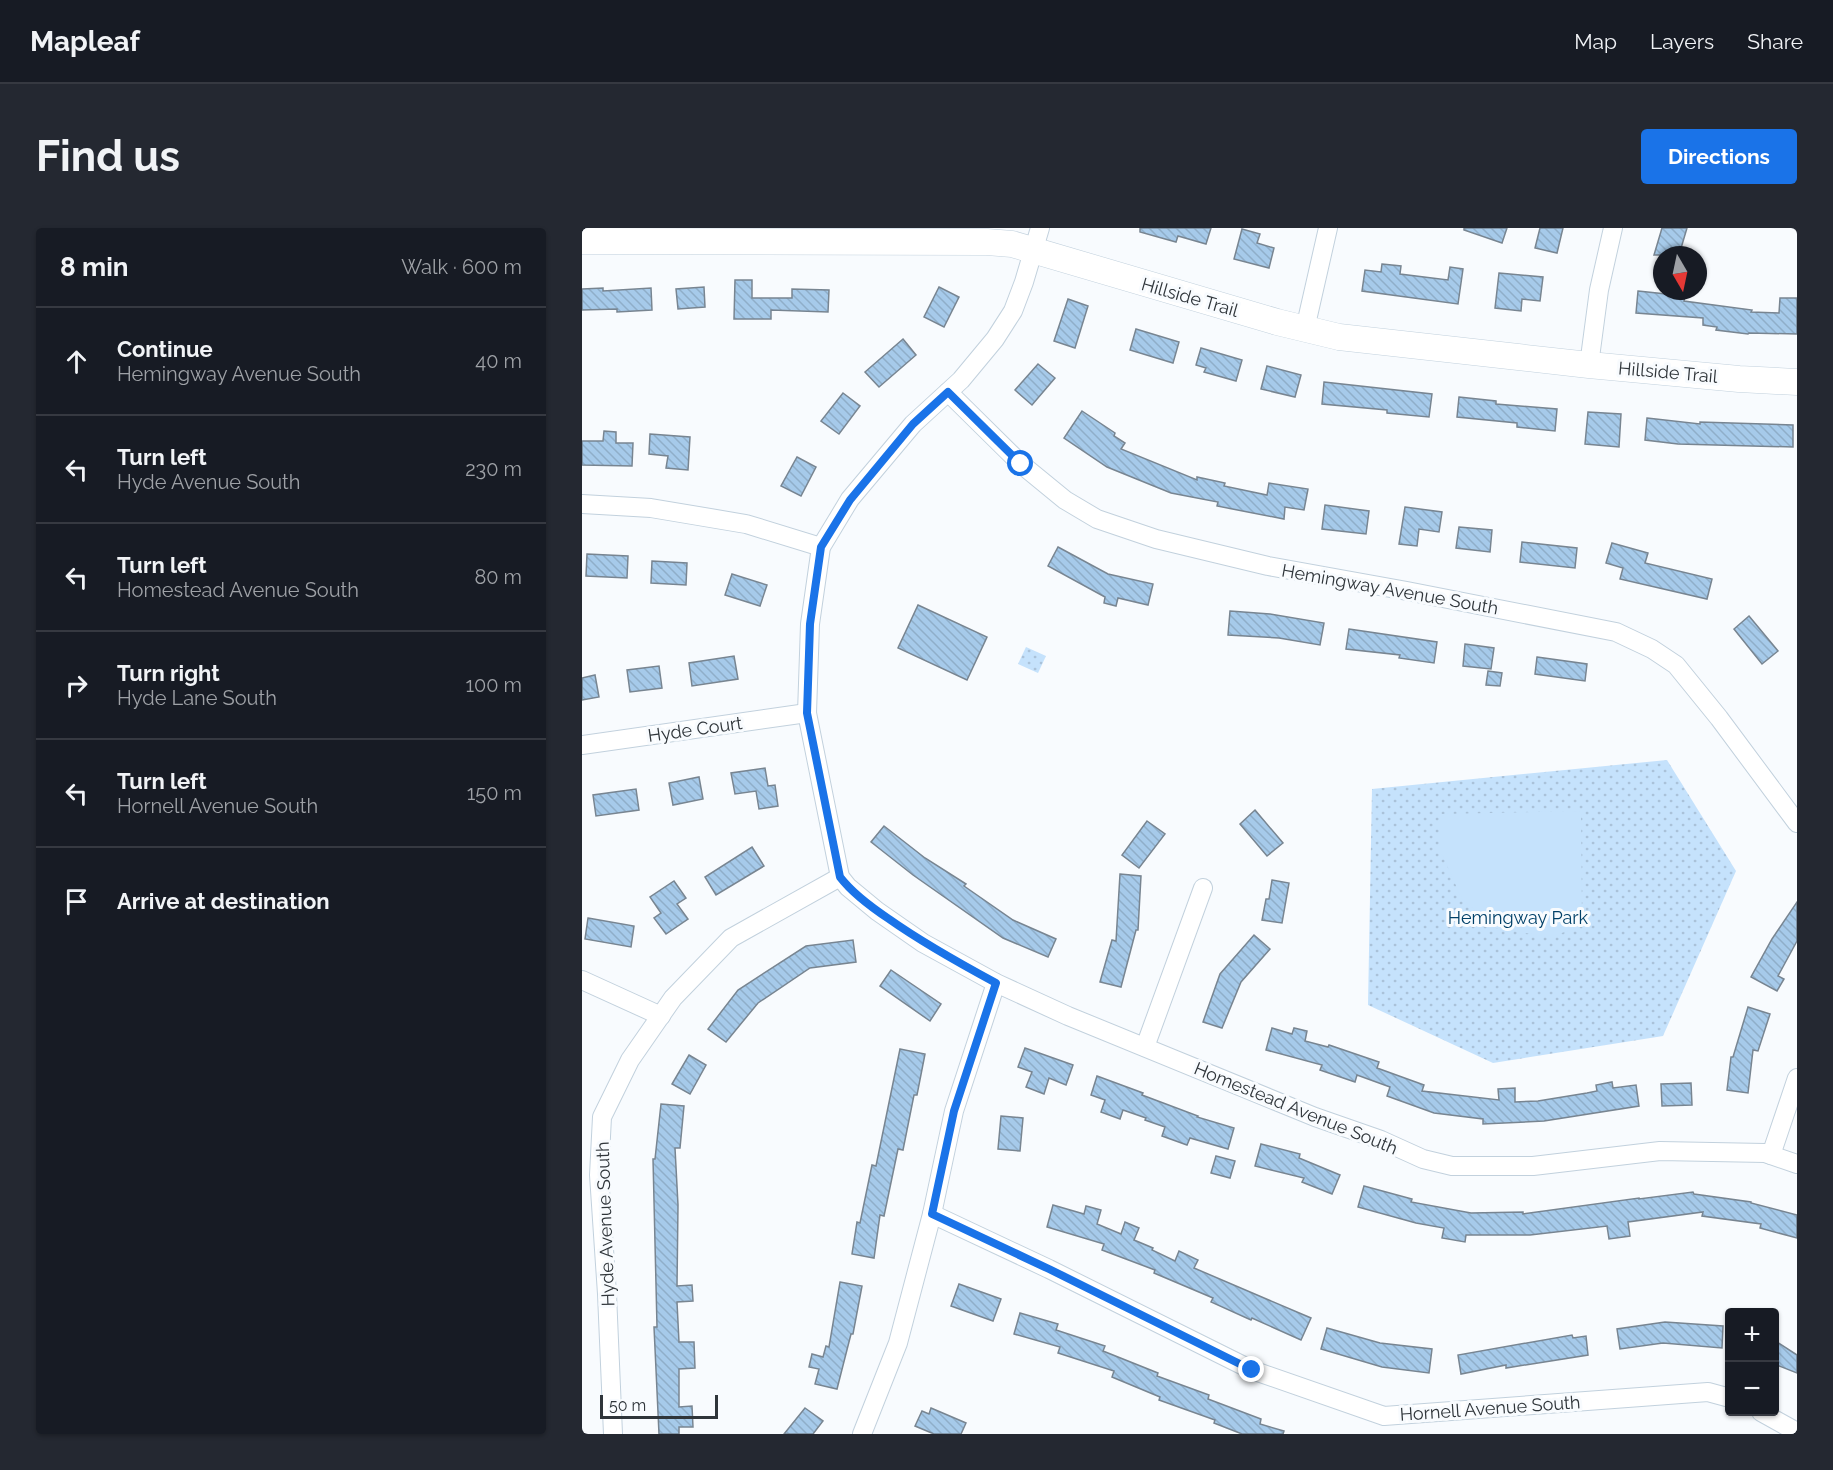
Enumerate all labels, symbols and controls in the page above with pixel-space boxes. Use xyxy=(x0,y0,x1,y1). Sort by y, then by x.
text: Mapleaf xyxy=(30,25,140,58)
text: Map xyxy=(1574,29,1617,54)
text: Layers xyxy=(1650,29,1714,54)
text: Share xyxy=(1747,29,1803,54)
button: Directions xyxy=(1641,129,1797,184)
text: Find us xyxy=(36,132,180,181)
north arrow xyxy=(1653,246,1707,300)
text: 8 min xyxy=(60,252,128,282)
text: Walk · 600 m xyxy=(401,255,522,279)
street label: Hillside Trail xyxy=(1139,273,1241,321)
text: Continue xyxy=(117,336,213,362)
icon: ahead xyxy=(60,345,93,378)
text: 40 m xyxy=(475,349,522,373)
street label: Hillside Trail xyxy=(1617,357,1719,387)
text: Hemingway Avenue South xyxy=(117,362,361,386)
text: Turn left xyxy=(117,444,207,470)
route start xyxy=(1007,450,1033,476)
icon: left xyxy=(60,453,93,486)
text: 230 m xyxy=(465,457,522,481)
text: Hyde Avenue South xyxy=(117,470,300,494)
text: Turn left xyxy=(117,552,207,578)
street label: Hemingway Avenue South xyxy=(1280,560,1500,618)
icon: left xyxy=(60,561,93,594)
text: 80 m xyxy=(474,565,522,589)
text: Homestead Avenue South xyxy=(117,578,359,602)
text: Turn right xyxy=(117,660,220,686)
icon: right xyxy=(60,669,93,702)
text: 100 m xyxy=(465,673,522,697)
text: Hyde Lane South xyxy=(117,686,277,710)
street label: Hyde Court xyxy=(646,712,744,746)
text: Turn left xyxy=(117,768,207,794)
icon: left xyxy=(60,777,93,810)
text: 150 m xyxy=(467,781,522,805)
text: Hornell Avenue South xyxy=(117,794,318,818)
icon: arrive xyxy=(60,885,93,918)
text: Arrive at destination xyxy=(117,888,330,914)
park label: Hemingway Park xyxy=(1448,907,1589,928)
street label: Homestead Avenue South xyxy=(1191,1057,1401,1159)
street label: Hyde Avenue South xyxy=(592,1141,618,1307)
map controls xyxy=(1725,1308,1779,1416)
button: + xyxy=(1725,1308,1779,1362)
route end xyxy=(1238,1356,1264,1382)
button: − xyxy=(1725,1362,1779,1416)
street label: Hornell Avenue South xyxy=(1399,1391,1581,1425)
scale bar xyxy=(600,1392,718,1420)
text: 50 m xyxy=(609,1396,646,1415)

